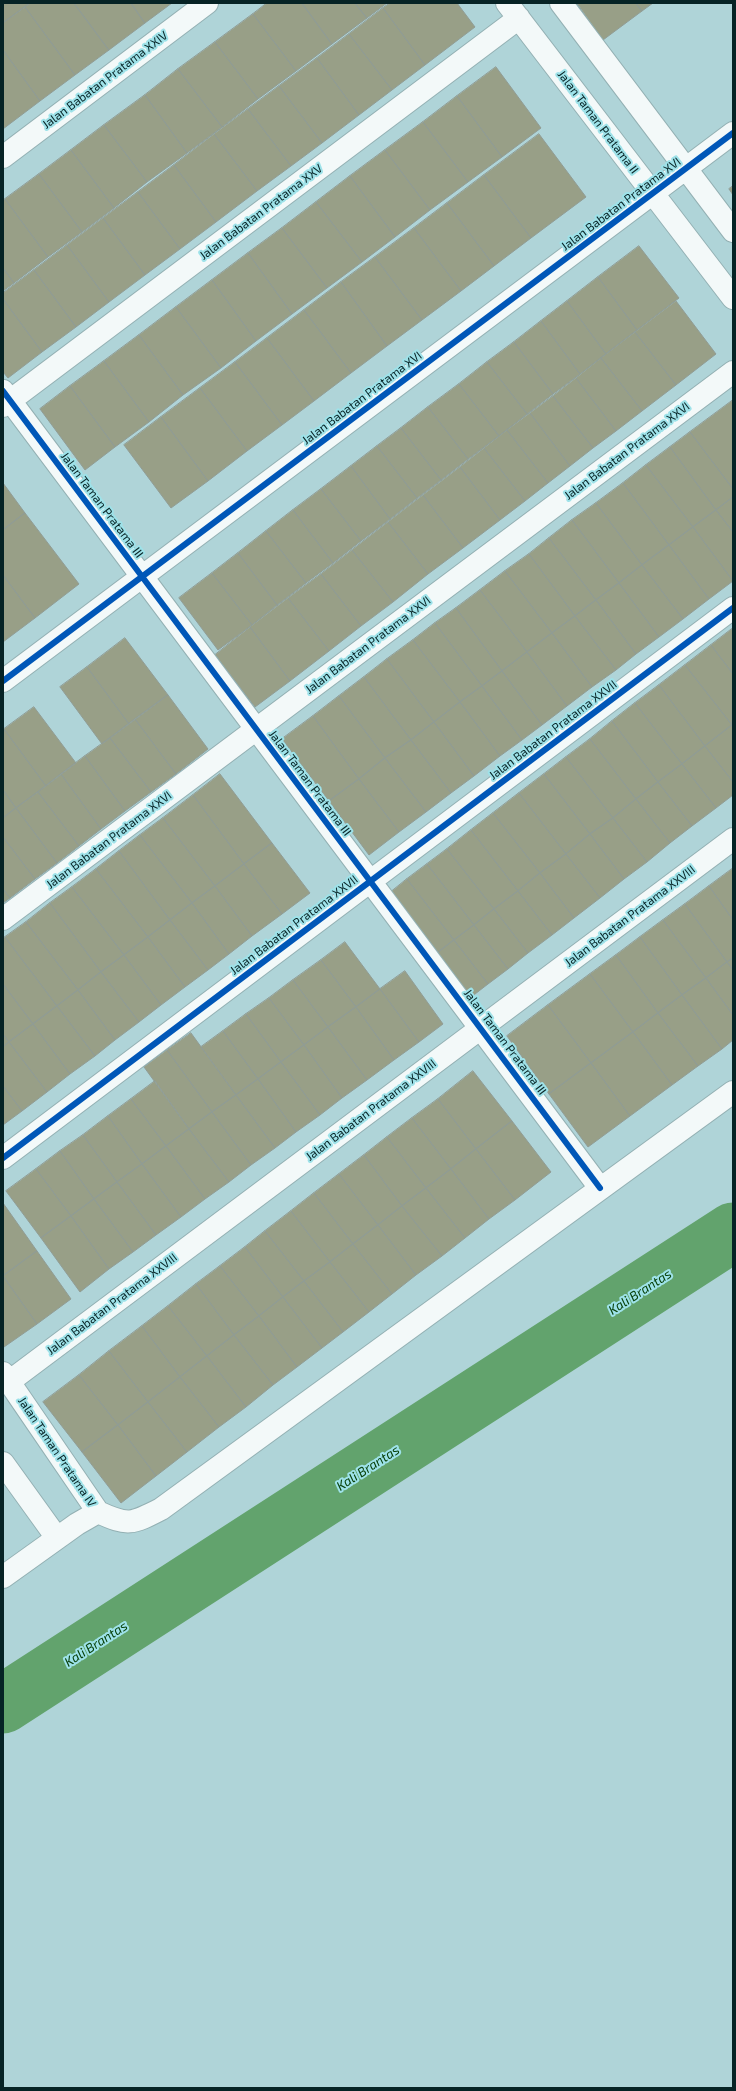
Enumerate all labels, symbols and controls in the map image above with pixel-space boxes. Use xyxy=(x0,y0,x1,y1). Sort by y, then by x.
street label: Jalan Babatan Pratama XXIV xyxy=(39,28,171,132)
street label: Jalan Taman Pratama II xyxy=(555,68,641,176)
street label: Jalan Babatan Pratama XVI xyxy=(558,154,684,254)
street label: Jalan Babatan Pratama XXV xyxy=(197,161,325,263)
street label: Jalan Babatan Pratama XVI xyxy=(299,348,425,448)
street label: Jalan Babatan Pratama XXVI xyxy=(561,399,693,503)
street label: Jalan Taman Pratama III xyxy=(58,449,146,561)
street label: Jalan Babatan Pratama XXVI xyxy=(302,593,434,697)
street label: Jalan Babatan Pratama XXVII xyxy=(486,677,620,783)
street label: Jalan Taman Pratama III xyxy=(266,727,354,839)
street label: Jalan Babatan Pratama XXVI xyxy=(43,788,175,892)
street label: Jalan Babatan Pratama XXVIII xyxy=(562,862,698,970)
street label: Jalan Babatan Pratama XXVII xyxy=(227,872,361,978)
street label: Jalan Taman Pratama III xyxy=(461,986,549,1098)
street label: Jalan Babatan Pratama XXVIII xyxy=(303,1056,439,1164)
street label: Jalan Babatan Pratama XXVIII xyxy=(44,1250,180,1358)
water label: Kali Brantas xyxy=(606,1266,674,1318)
street label: Jalan Taman Pratama IV xyxy=(15,1394,99,1510)
water label: Kali Brantas xyxy=(334,1442,402,1494)
water label: Kali Brantas xyxy=(62,1618,130,1670)

